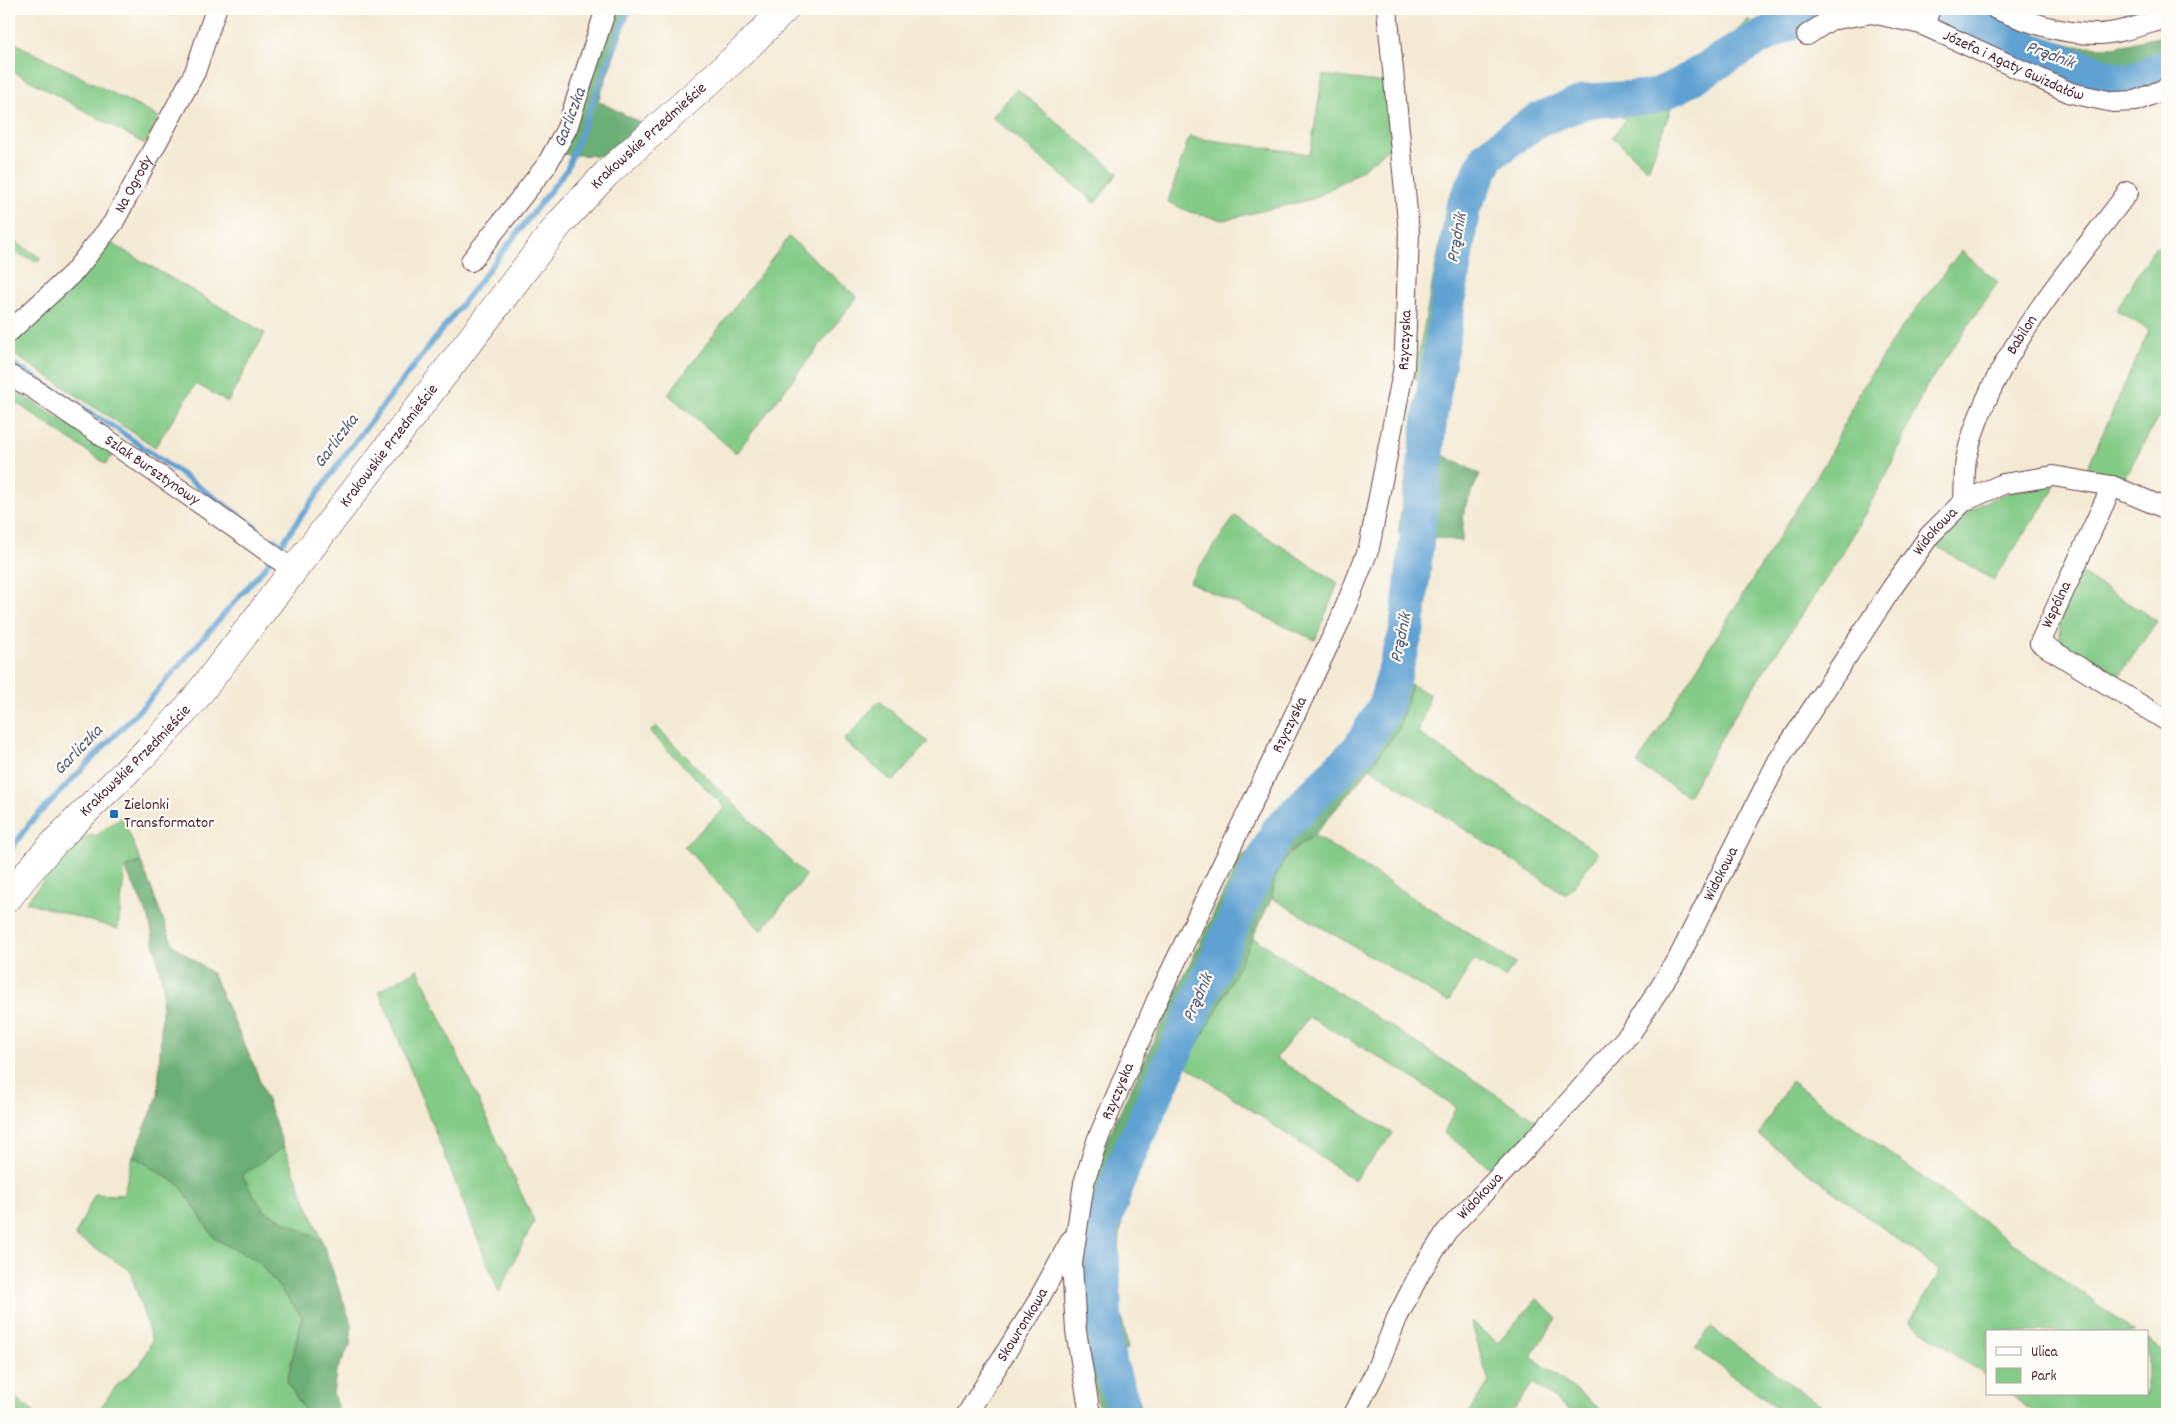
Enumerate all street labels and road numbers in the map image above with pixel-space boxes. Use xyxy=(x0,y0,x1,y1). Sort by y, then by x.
street label: Józefa i Agaty Gwizdałów xyxy=(1939,24,2086,107)
street label: Krakowskie Przedmieście xyxy=(585,77,712,195)
street label: Na Ogrody xyxy=(109,151,159,217)
street label: Rzyczyska xyxy=(1392,309,1418,371)
street label: Babilon xyxy=(2001,310,2043,359)
street label: Krakowskie Przedmieście xyxy=(334,379,444,512)
street label: Szlak Bursztynowy xyxy=(99,429,205,512)
street label: Widokowa xyxy=(1907,502,1963,560)
street label: Wspólna xyxy=(2036,577,2078,632)
street label: Rzyczyska xyxy=(1266,692,1314,757)
street label: Krakowskie Przedmieście xyxy=(74,700,197,822)
street label: Widokowa xyxy=(1698,842,1745,905)
street label: Rzyczyska xyxy=(1096,1059,1141,1124)
street label: Widokowa xyxy=(1452,1167,1509,1225)
street label: Skowronkowa xyxy=(991,1283,1054,1366)

